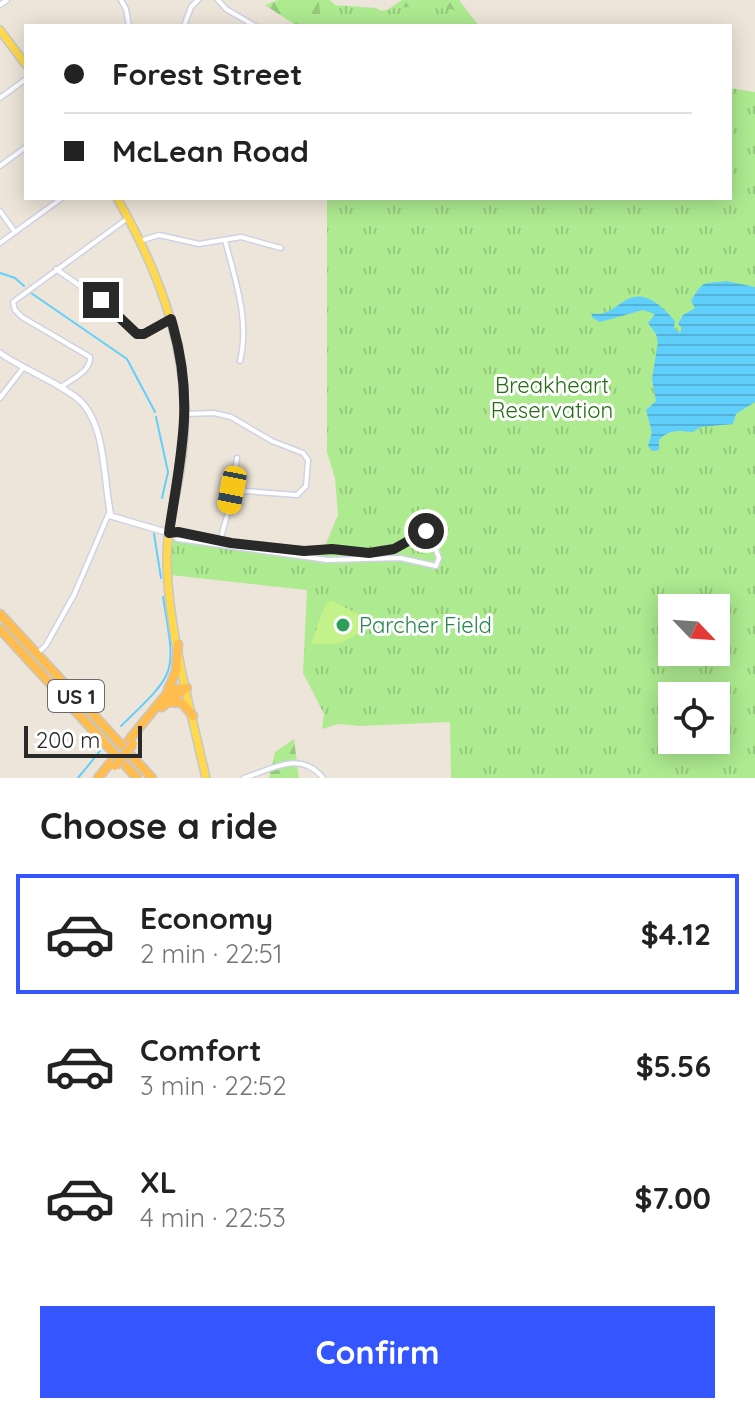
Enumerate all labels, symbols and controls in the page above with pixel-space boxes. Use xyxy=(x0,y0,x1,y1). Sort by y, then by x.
text: Forest Street xyxy=(112,55,303,93)
text: McLean Road xyxy=(112,132,309,170)
route end xyxy=(83,282,119,318)
park label: Breakheart Reservation xyxy=(491,371,613,424)
car xyxy=(216,464,248,516)
route start xyxy=(408,513,444,549)
north arrow xyxy=(658,594,730,666)
map controls xyxy=(658,594,730,754)
place label: Parcher Field xyxy=(359,611,492,639)
marker: Parcher Field xyxy=(334,616,352,634)
road number: US 1 xyxy=(48,680,104,712)
button: locate xyxy=(658,682,730,754)
scale bar xyxy=(24,722,142,758)
text: 200 m xyxy=(36,726,100,754)
text: Choose a ride xyxy=(40,803,278,848)
icon: car xyxy=(44,898,116,970)
text: Economy xyxy=(140,899,273,937)
text: $4.12 xyxy=(641,915,711,953)
text: 2 min · 22:51 xyxy=(140,937,283,970)
icon: car xyxy=(44,1030,116,1102)
text: Comfort xyxy=(140,1031,261,1069)
text: $5.56 xyxy=(636,1047,711,1085)
text: 3 min · 22:52 xyxy=(140,1069,287,1102)
icon: car xyxy=(44,1162,116,1234)
text: XL xyxy=(140,1163,177,1201)
text: $7.00 xyxy=(634,1179,711,1217)
text: 4 min · 22:53 xyxy=(140,1201,286,1234)
button: Confirm xyxy=(40,1306,715,1398)

